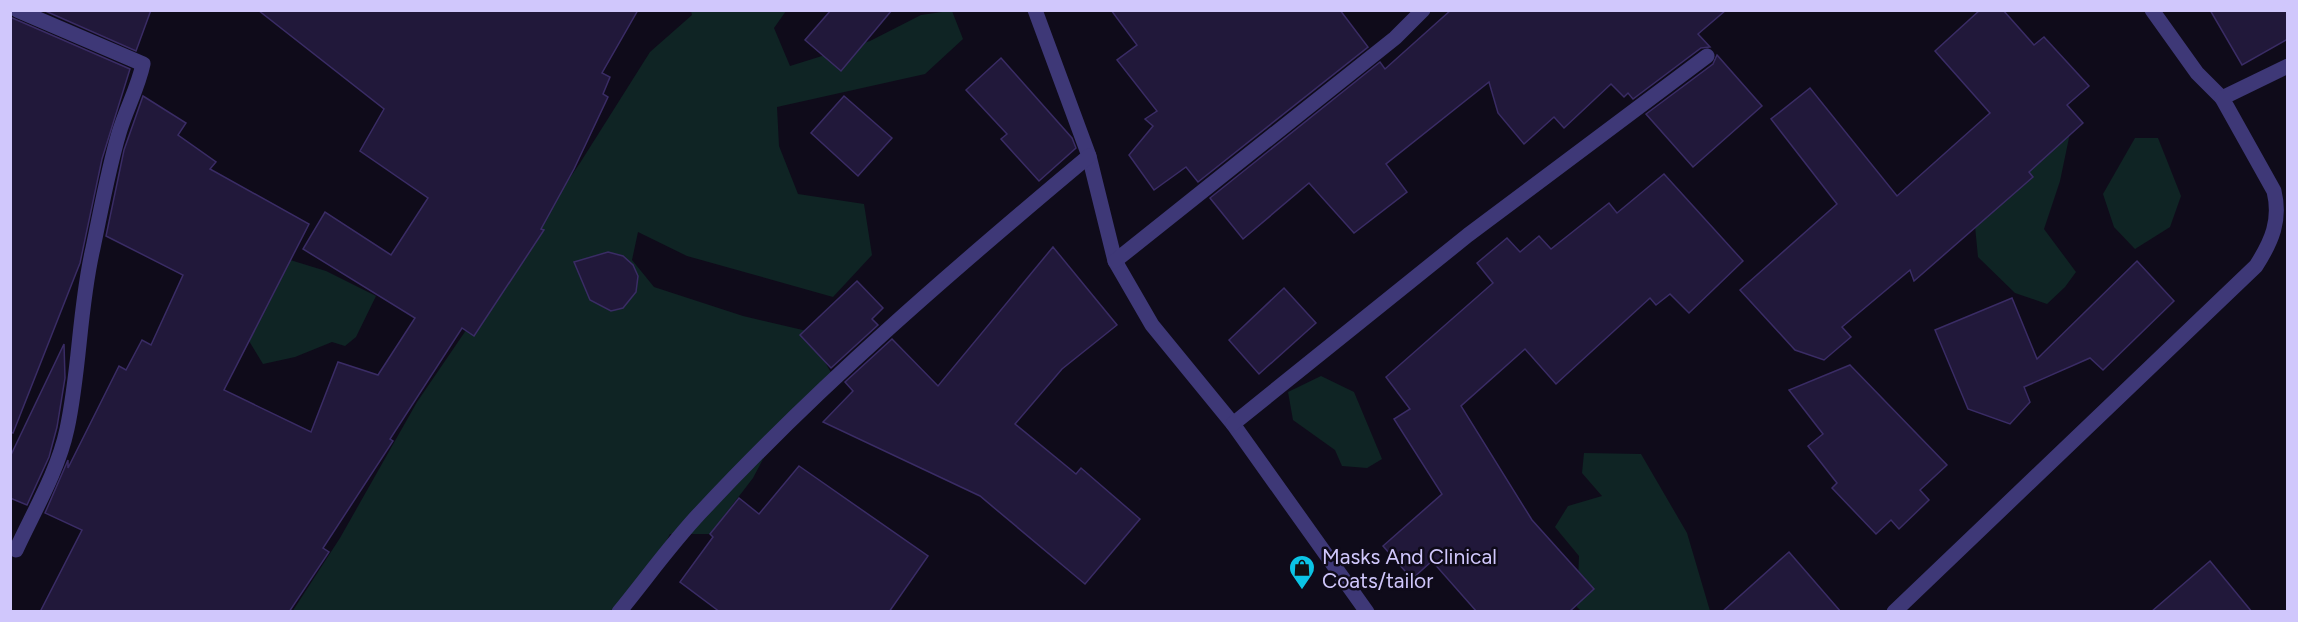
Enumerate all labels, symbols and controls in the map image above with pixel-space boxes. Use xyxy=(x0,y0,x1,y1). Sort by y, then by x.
place label: Masks And Clinical Coats/tailor xyxy=(1322,544,1497,593)
shop icon: Masks And Clinical Coats/tailor xyxy=(1287,553,1317,591)

